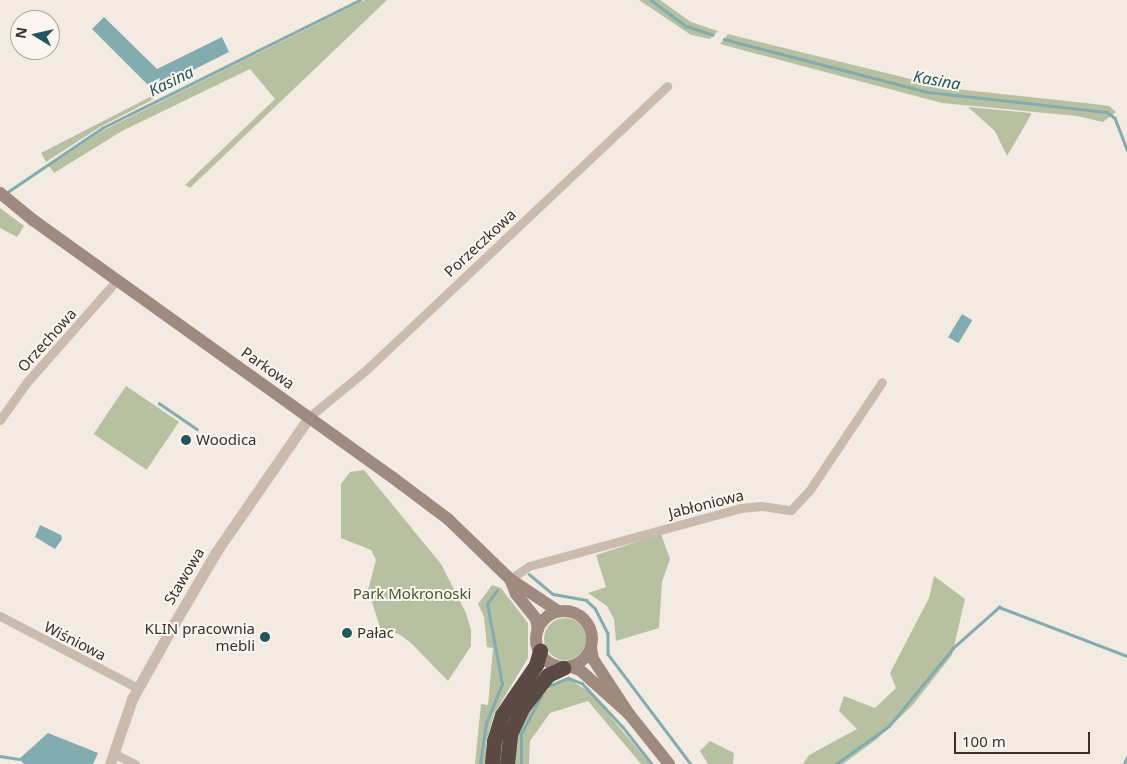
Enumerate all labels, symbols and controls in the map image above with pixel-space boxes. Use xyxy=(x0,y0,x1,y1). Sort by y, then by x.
north arrow xyxy=(10,10,60,60)
text: N xyxy=(10,26,31,40)
water label: Kasina xyxy=(145,62,197,100)
water label: Kasina xyxy=(912,66,962,94)
street label: Porzeczkowa xyxy=(441,205,519,281)
street label: Orzechowa xyxy=(14,305,80,375)
street label: Parkowa xyxy=(238,343,298,393)
place label: Woodica xyxy=(196,431,257,449)
marker: Woodica xyxy=(180,434,192,446)
street label: Jabłoniowa xyxy=(667,486,745,522)
street label: Stawowa xyxy=(160,544,208,608)
park label: Park Mokronoski xyxy=(353,585,471,603)
street label: Wiśniowa xyxy=(41,618,109,664)
place label: KLIN pracownia mebli xyxy=(145,619,255,654)
place label: Pałac xyxy=(357,624,394,642)
marker: Pałac xyxy=(341,627,353,639)
marker: KLIN pracownia mebli xyxy=(259,631,271,643)
scale bar xyxy=(957,722,1093,754)
text: 100 m xyxy=(962,731,1006,751)

